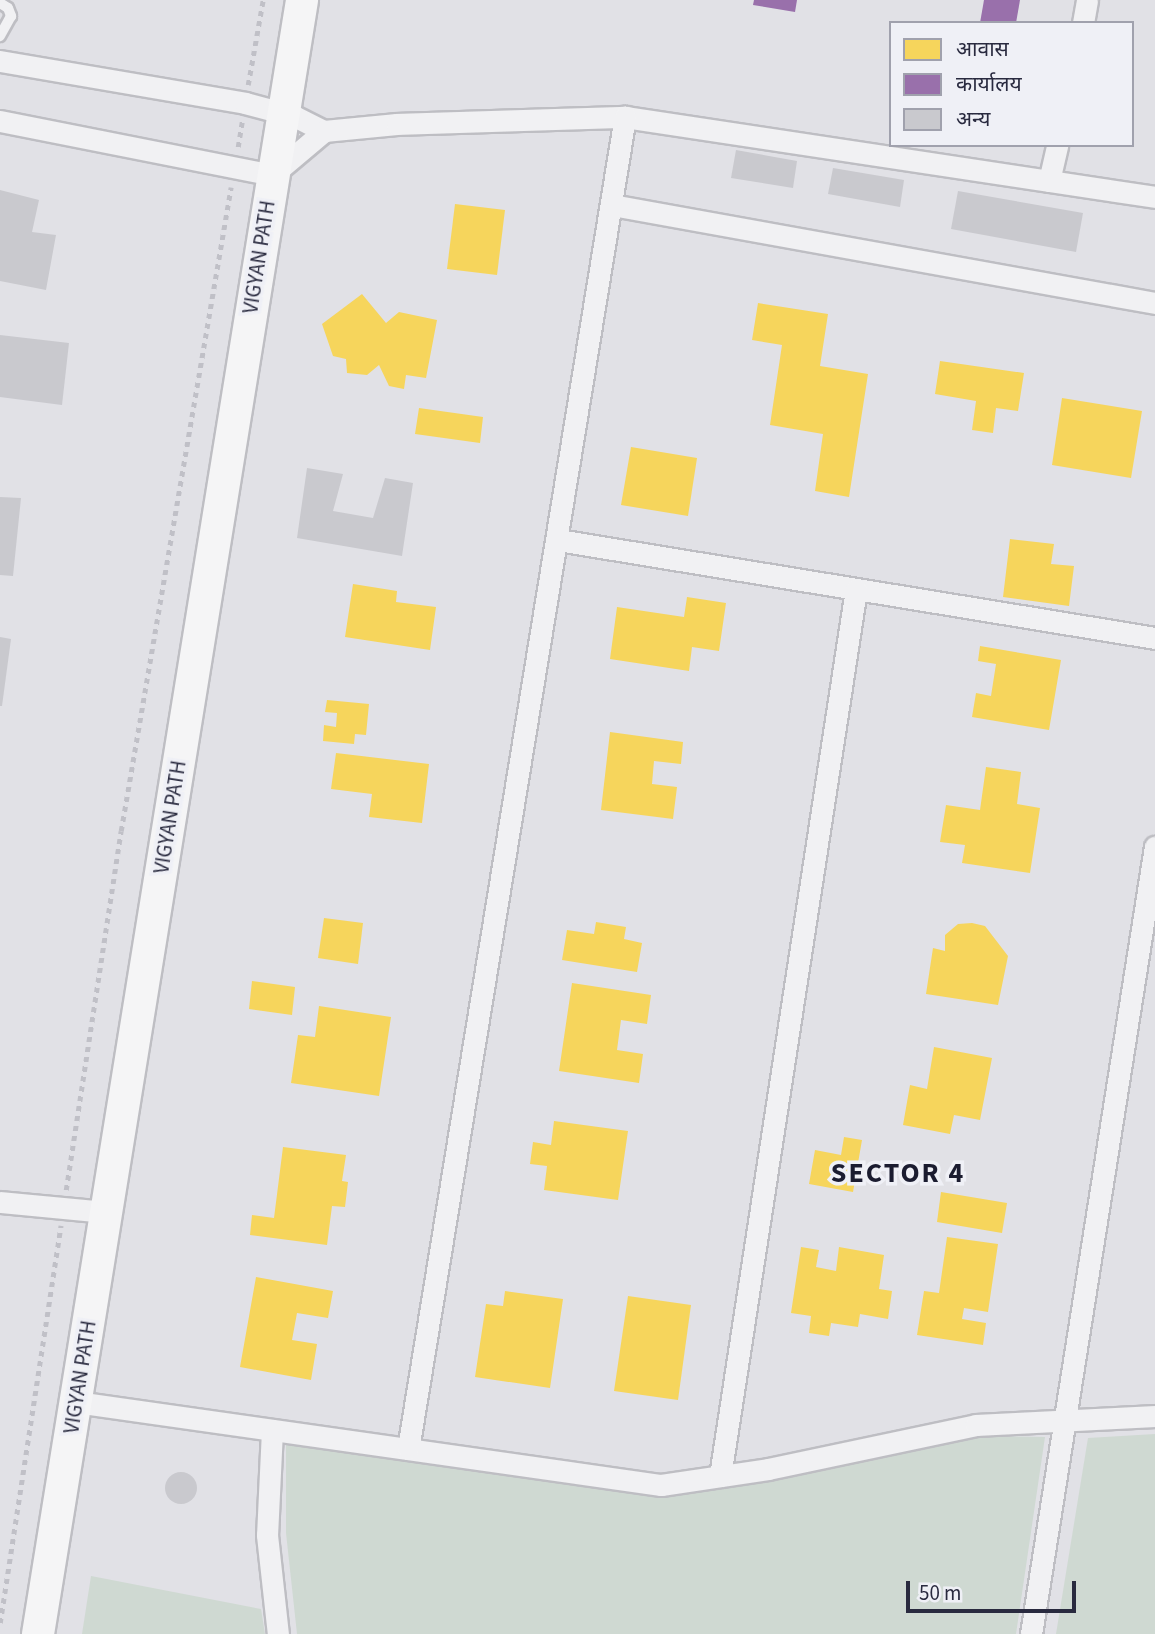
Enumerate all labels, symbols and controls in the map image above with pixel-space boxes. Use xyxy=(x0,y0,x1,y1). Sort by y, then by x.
legend xyxy=(889,21,1134,147)
text: आवास xyxy=(956,34,1009,64)
text: कार्यालय xyxy=(956,69,1022,99)
text: अन्य xyxy=(956,104,990,134)
street label: VIGYAN PATH xyxy=(238,199,280,315)
street label: VIGYAN PATH xyxy=(149,759,191,875)
district label: SECTOR 4 xyxy=(832,1156,964,1190)
street label: VIGYAN PATH xyxy=(59,1319,101,1435)
scale bar xyxy=(910,1568,1080,1612)
text: 50 m xyxy=(919,1578,961,1608)

